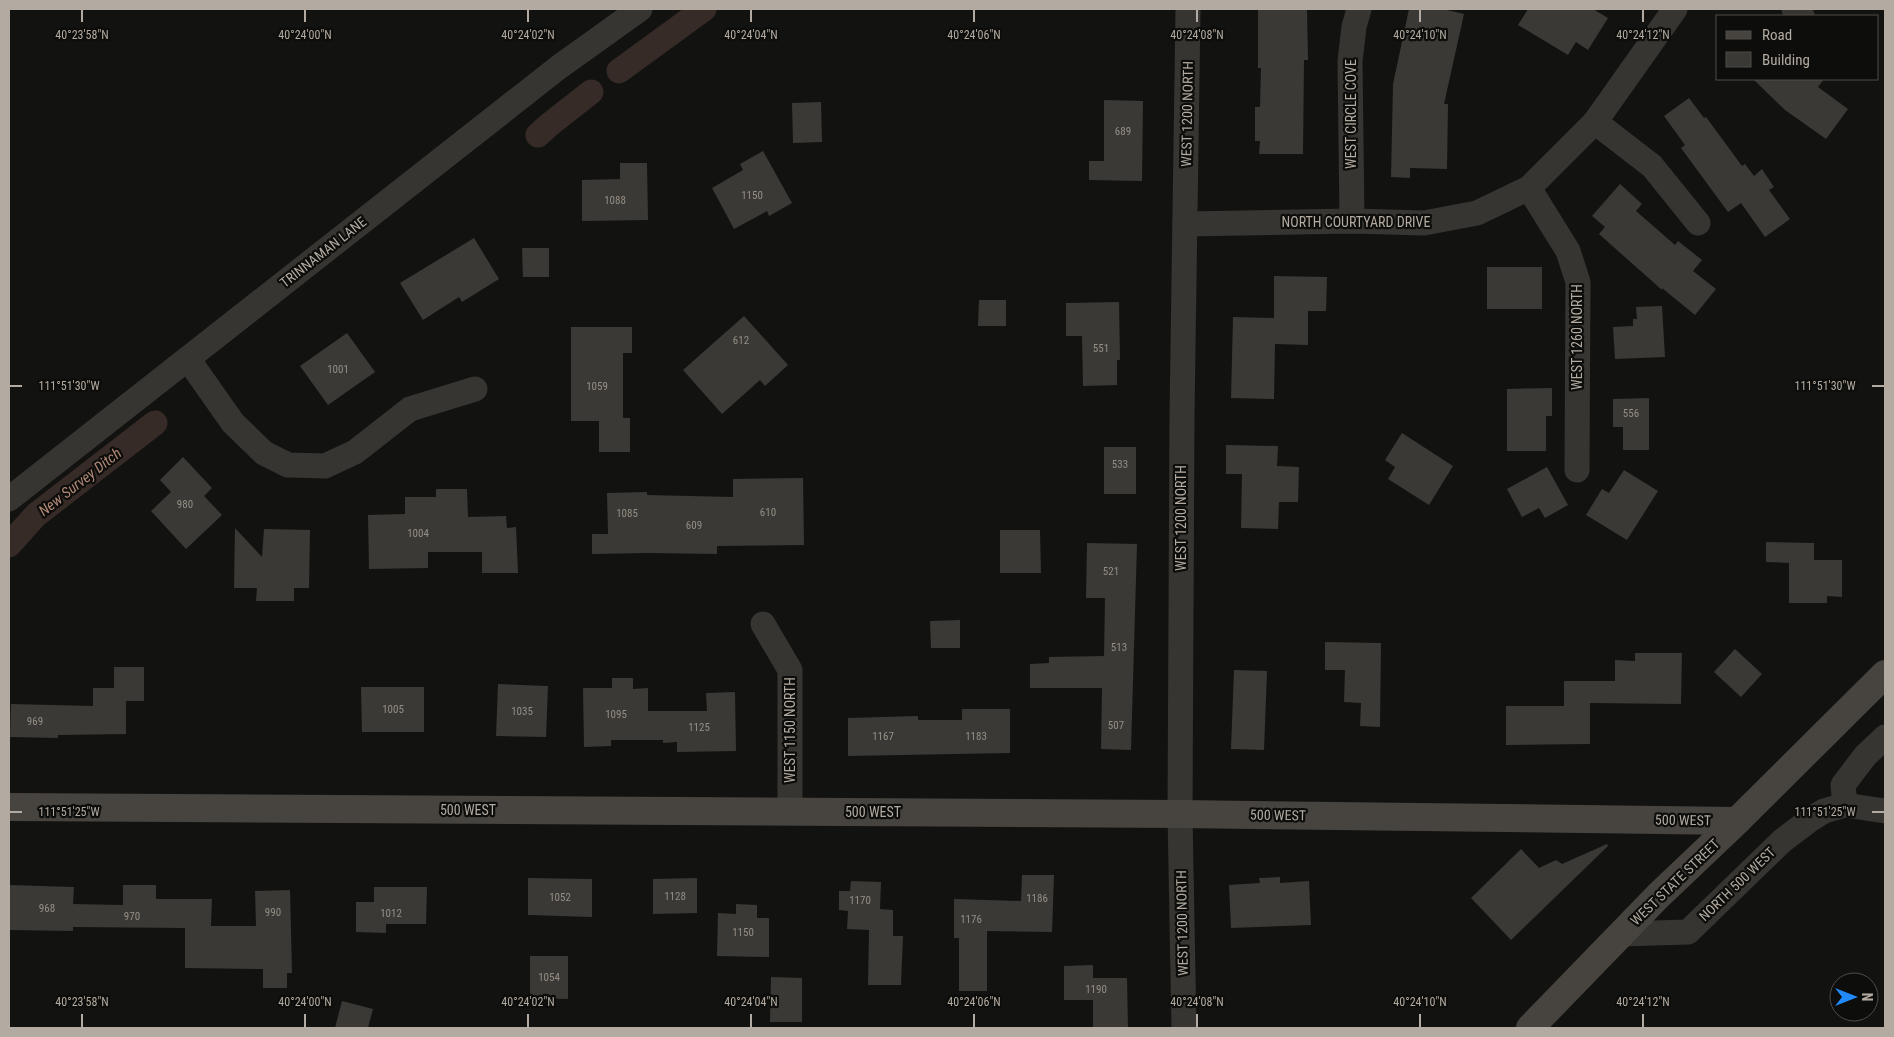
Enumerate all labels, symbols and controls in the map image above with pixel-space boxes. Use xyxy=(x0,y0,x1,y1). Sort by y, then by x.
legend xyxy=(1716,15,1879,80)
text: Road xyxy=(1762,26,1792,44)
text: 40°23'58"N xyxy=(55,28,109,42)
text: 40°24'00"N xyxy=(278,28,332,42)
text: 40°24'02"N xyxy=(501,28,555,42)
text: 40°24'04"N xyxy=(724,28,778,42)
text: 40°24'06"N xyxy=(947,28,1001,42)
text: 40°24'08"N xyxy=(1170,28,1224,42)
text: 40°24'10"N xyxy=(1393,28,1447,42)
text: 40°24'12"N xyxy=(1616,28,1670,42)
text: Building xyxy=(1762,51,1810,69)
street label: WEST CIRCLE COVE xyxy=(1343,59,1359,169)
street label: WEST 1200 NORTH xyxy=(1178,61,1196,167)
house number: 689 xyxy=(1115,125,1131,138)
house number: 1150 xyxy=(741,189,763,202)
house number: 1088 xyxy=(604,194,626,207)
street label: TRINNAMAN LANE xyxy=(277,213,369,291)
street label: NORTH COURTYARD DRIVE xyxy=(1282,214,1430,230)
street label: WEST 1260 NORTH xyxy=(1569,284,1585,390)
house number: 612 xyxy=(733,334,749,347)
house number: 551 xyxy=(1093,342,1109,355)
house number: 1001 xyxy=(327,363,349,376)
text: 111°51'30"W xyxy=(38,379,100,393)
text: 111°51'30"W xyxy=(1794,379,1856,393)
house number: 1059 xyxy=(586,380,608,393)
house number: 556 xyxy=(1623,407,1639,420)
water label: New Survey Ditch xyxy=(35,444,125,520)
house number: 533 xyxy=(1112,458,1128,471)
street label: WEST 1200 NORTH xyxy=(1173,465,1189,571)
house number: 980 xyxy=(177,498,193,511)
house number: 610 xyxy=(760,506,776,519)
house number: 1085 xyxy=(616,507,638,520)
house number: 609 xyxy=(686,519,702,532)
house number: 1004 xyxy=(407,527,429,540)
house number: 521 xyxy=(1103,565,1119,578)
house number: 513 xyxy=(1111,641,1127,654)
street label: WEST 1150 NORTH xyxy=(782,677,798,783)
house number: 1005 xyxy=(382,703,404,716)
house number: 1035 xyxy=(511,705,533,718)
house number: 1095 xyxy=(605,708,627,721)
house number: 969 xyxy=(27,715,43,728)
house number: 507 xyxy=(1108,719,1124,732)
house number: 1125 xyxy=(688,721,710,734)
house number: 1167 xyxy=(872,730,894,743)
house number: 1183 xyxy=(965,730,987,743)
street label: 500 WEST xyxy=(440,802,496,818)
street label: 500 WEST xyxy=(845,804,901,820)
text: 111°51'25"W xyxy=(38,805,100,819)
text: 111°51'25"W xyxy=(1794,805,1856,819)
street label: 500 WEST xyxy=(1250,807,1306,823)
street label: 500 WEST xyxy=(1655,812,1711,828)
street label: WEST STATE STREET xyxy=(1627,836,1723,928)
street label: NORTH 500 WEST xyxy=(1696,844,1778,924)
street label: WEST 1200 NORTH xyxy=(1173,870,1191,976)
house number: 1128 xyxy=(664,890,686,903)
house number: 1052 xyxy=(549,891,571,904)
house number: 1186 xyxy=(1026,892,1048,905)
house number: 1170 xyxy=(849,894,871,907)
house number: 968 xyxy=(39,902,55,915)
house number: 990 xyxy=(265,906,281,919)
house number: 1012 xyxy=(380,907,402,920)
house number: 970 xyxy=(124,910,140,923)
house number: 1176 xyxy=(960,913,982,926)
house number: 1150 xyxy=(732,926,754,939)
house number: 1054 xyxy=(538,971,560,984)
north arrow xyxy=(1829,972,1879,1022)
house number: 1190 xyxy=(1085,983,1107,996)
text: N xyxy=(1859,993,1875,1001)
text: 40°23'58"N xyxy=(55,995,109,1009)
text: 40°24'00"N xyxy=(278,995,332,1009)
text: 40°24'02"N xyxy=(501,995,555,1009)
text: 40°24'04"N xyxy=(724,995,778,1009)
text: 40°24'06"N xyxy=(947,995,1001,1009)
text: 40°24'08"N xyxy=(1170,995,1224,1009)
text: 40°24'10"N xyxy=(1393,995,1447,1009)
text: 40°24'12"N xyxy=(1616,995,1670,1009)

